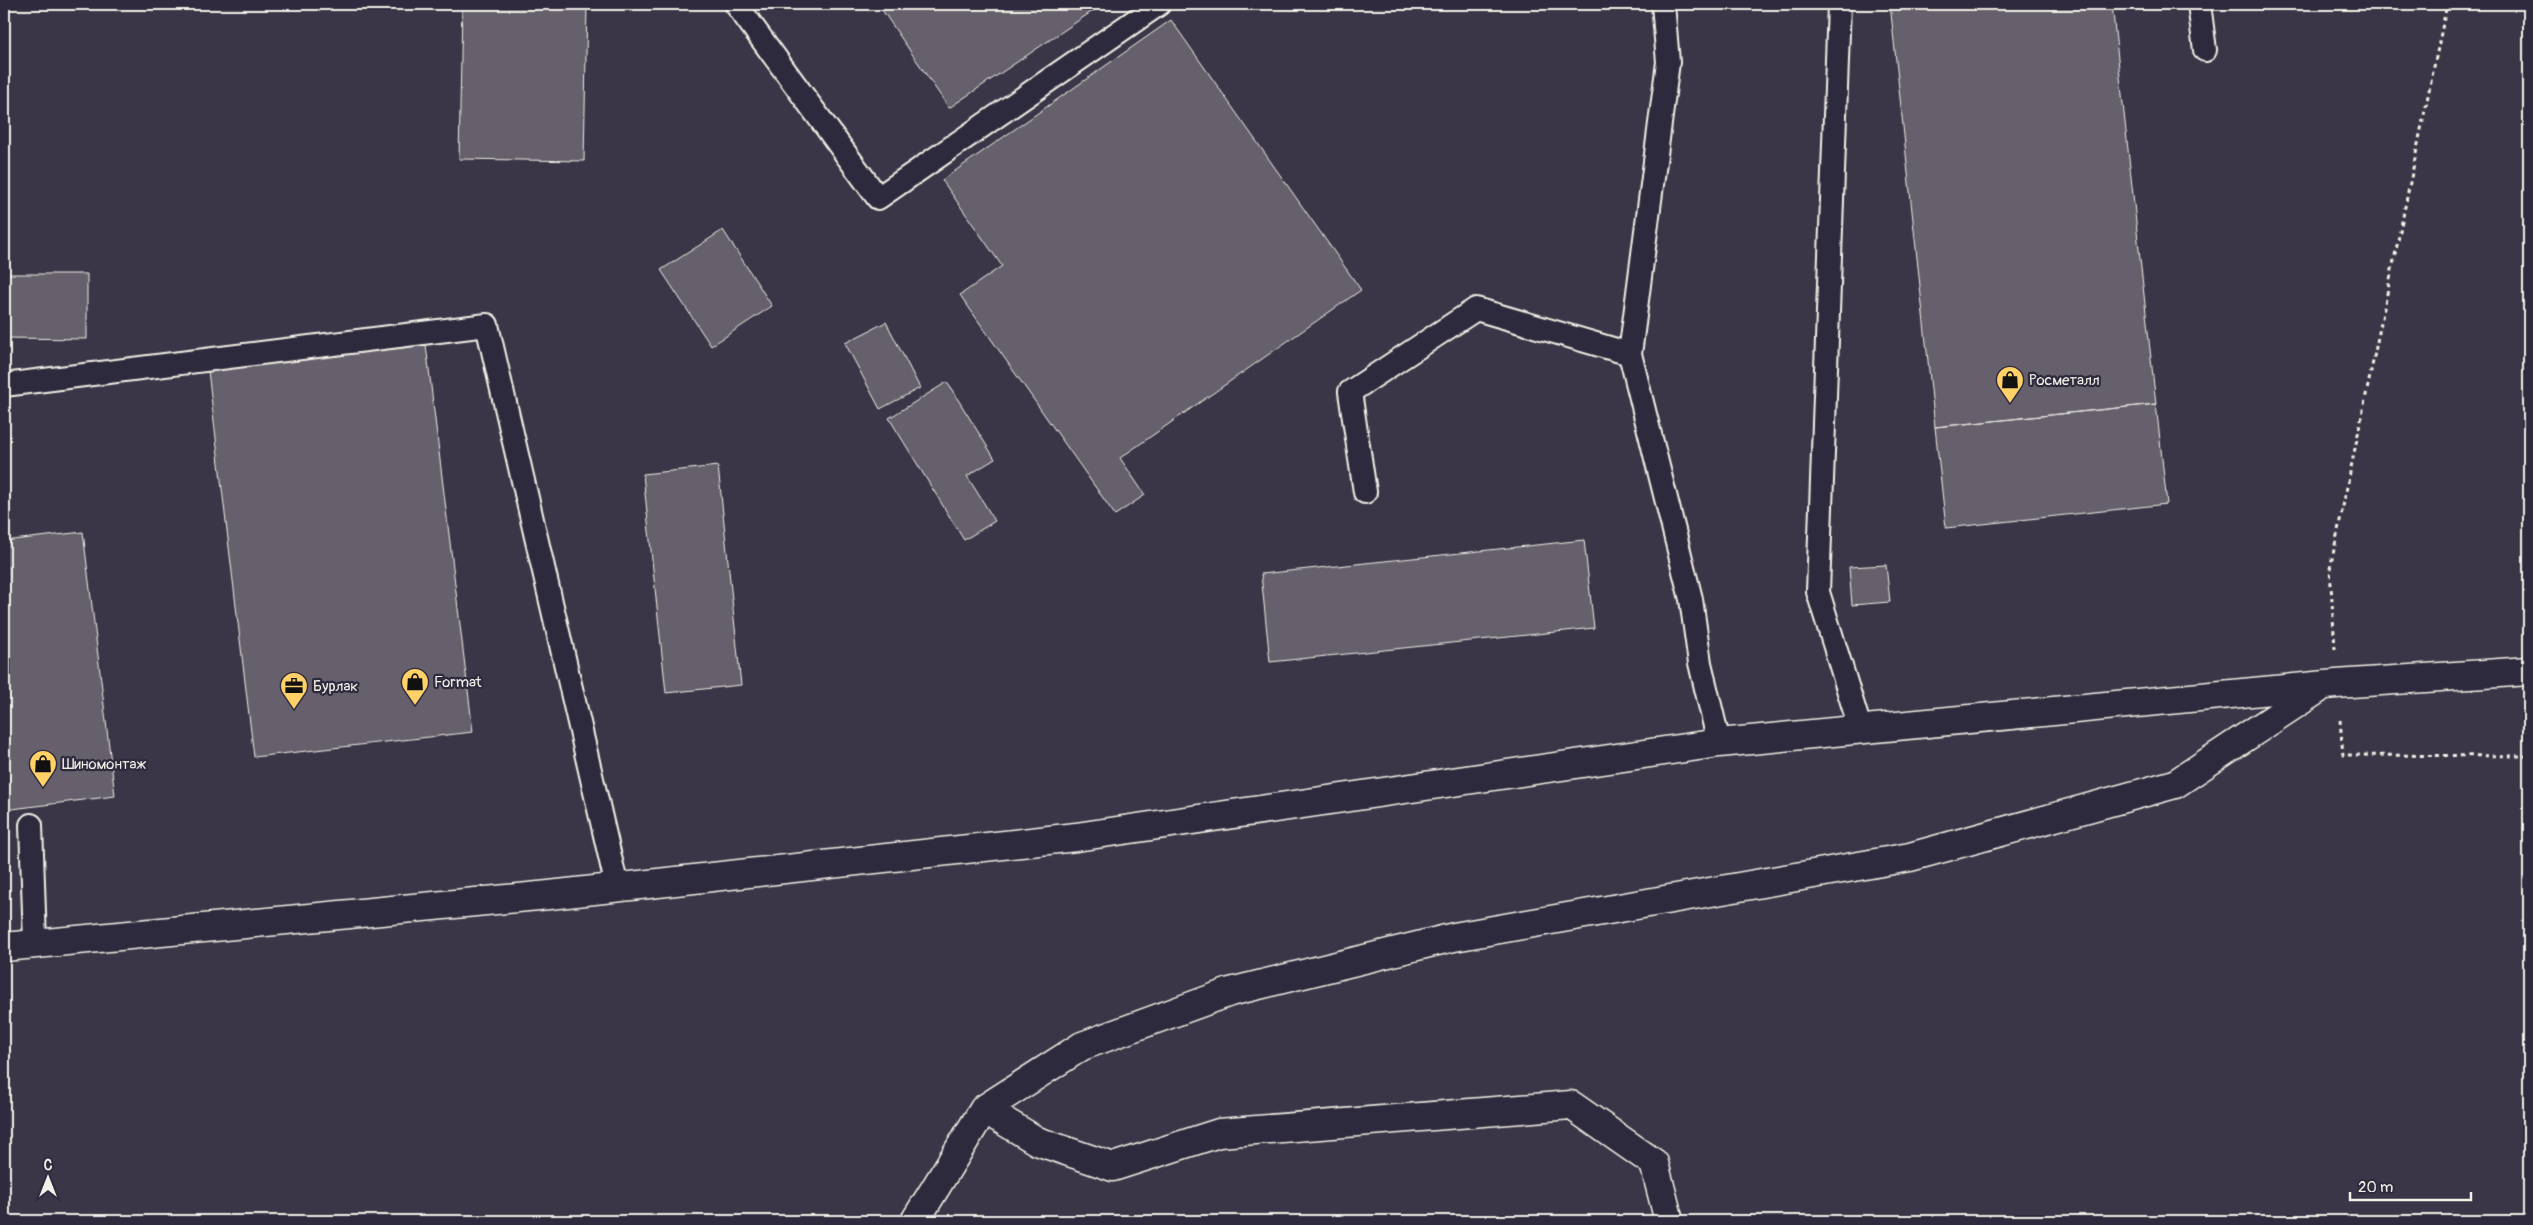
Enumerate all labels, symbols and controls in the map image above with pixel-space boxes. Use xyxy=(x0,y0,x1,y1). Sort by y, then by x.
shop icon: Росметалл xyxy=(1995,365,2025,404)
place label: Росметалл xyxy=(2029,371,2100,390)
shop icon: Format xyxy=(400,667,430,706)
office icon: Бурлак xyxy=(279,671,309,710)
place label: Format xyxy=(434,673,483,692)
place label: Бурлак xyxy=(313,677,358,696)
shop icon: Шиномонтаж xyxy=(28,749,58,788)
place label: Шиномонтаж xyxy=(62,755,146,774)
north arrow xyxy=(22,1152,72,1202)
text: С xyxy=(44,1157,53,1174)
scale bar xyxy=(2350,1170,2472,1202)
text: 20 m xyxy=(2358,1178,2393,1197)

